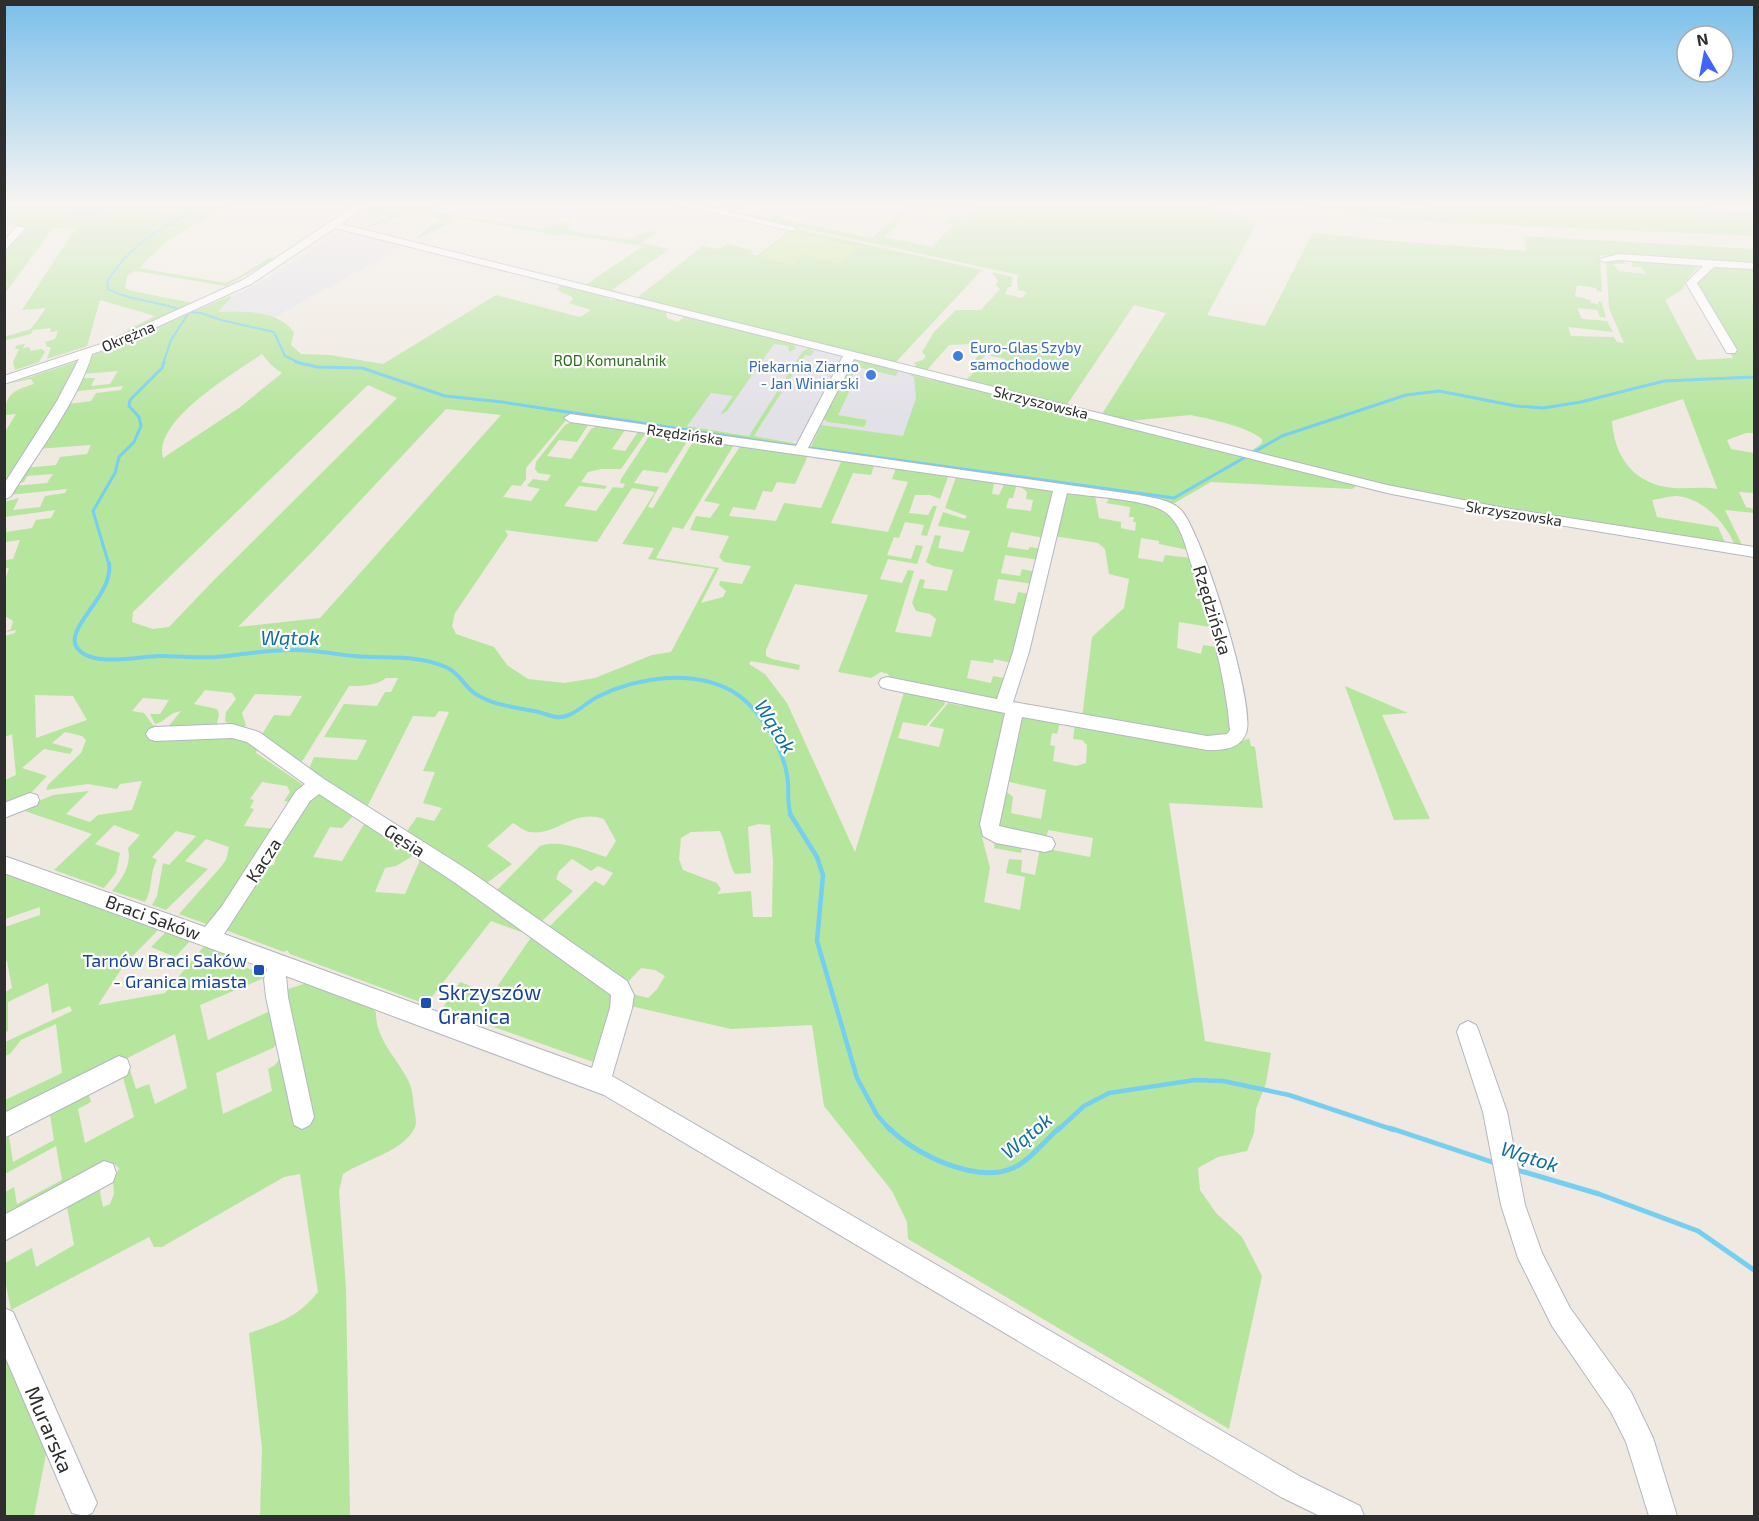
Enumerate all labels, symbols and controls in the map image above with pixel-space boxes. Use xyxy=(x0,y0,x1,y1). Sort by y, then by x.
north arrow xyxy=(1675,24,1735,84)
text: N xyxy=(1695,28,1710,49)
street label: Okrężna xyxy=(99,317,157,355)
place label: Euro-Glas Szyby samochodowe xyxy=(970,338,1082,373)
marker: Euro-Glas Szyby samochodowe xyxy=(951,349,965,363)
park label: ROD Komunalnik xyxy=(554,351,667,369)
place label: Piekarnia Ziarno - Jan Winiarski xyxy=(749,357,859,392)
marker: Piekarnia Ziarno - Jan Winiarski xyxy=(864,368,878,382)
street label: Skrzyszowska xyxy=(992,382,1090,422)
street label: Rzędzińska xyxy=(646,420,724,448)
street label: Skrzyszowska xyxy=(1465,497,1563,529)
street label: Rzędzińska xyxy=(1189,563,1237,657)
water label: Wątok xyxy=(260,625,320,649)
water label: Wątok xyxy=(750,695,802,757)
street label: Gęsia xyxy=(380,819,430,861)
street label: Kacza xyxy=(241,834,285,886)
street label: Braci Saków xyxy=(103,890,204,944)
place label: Tarnów Braci Saków - Granica miasta xyxy=(83,949,247,992)
marker: Tarnów Braci Saków - Granica miasta xyxy=(252,963,266,977)
place label: Skrzyszów Granica xyxy=(438,979,541,1028)
marker: Skrzyszów Granica xyxy=(419,996,433,1010)
water label: Wątok xyxy=(996,1107,1056,1163)
water label: Wątok xyxy=(1498,1135,1562,1177)
street label: Murarska xyxy=(21,1382,79,1476)

